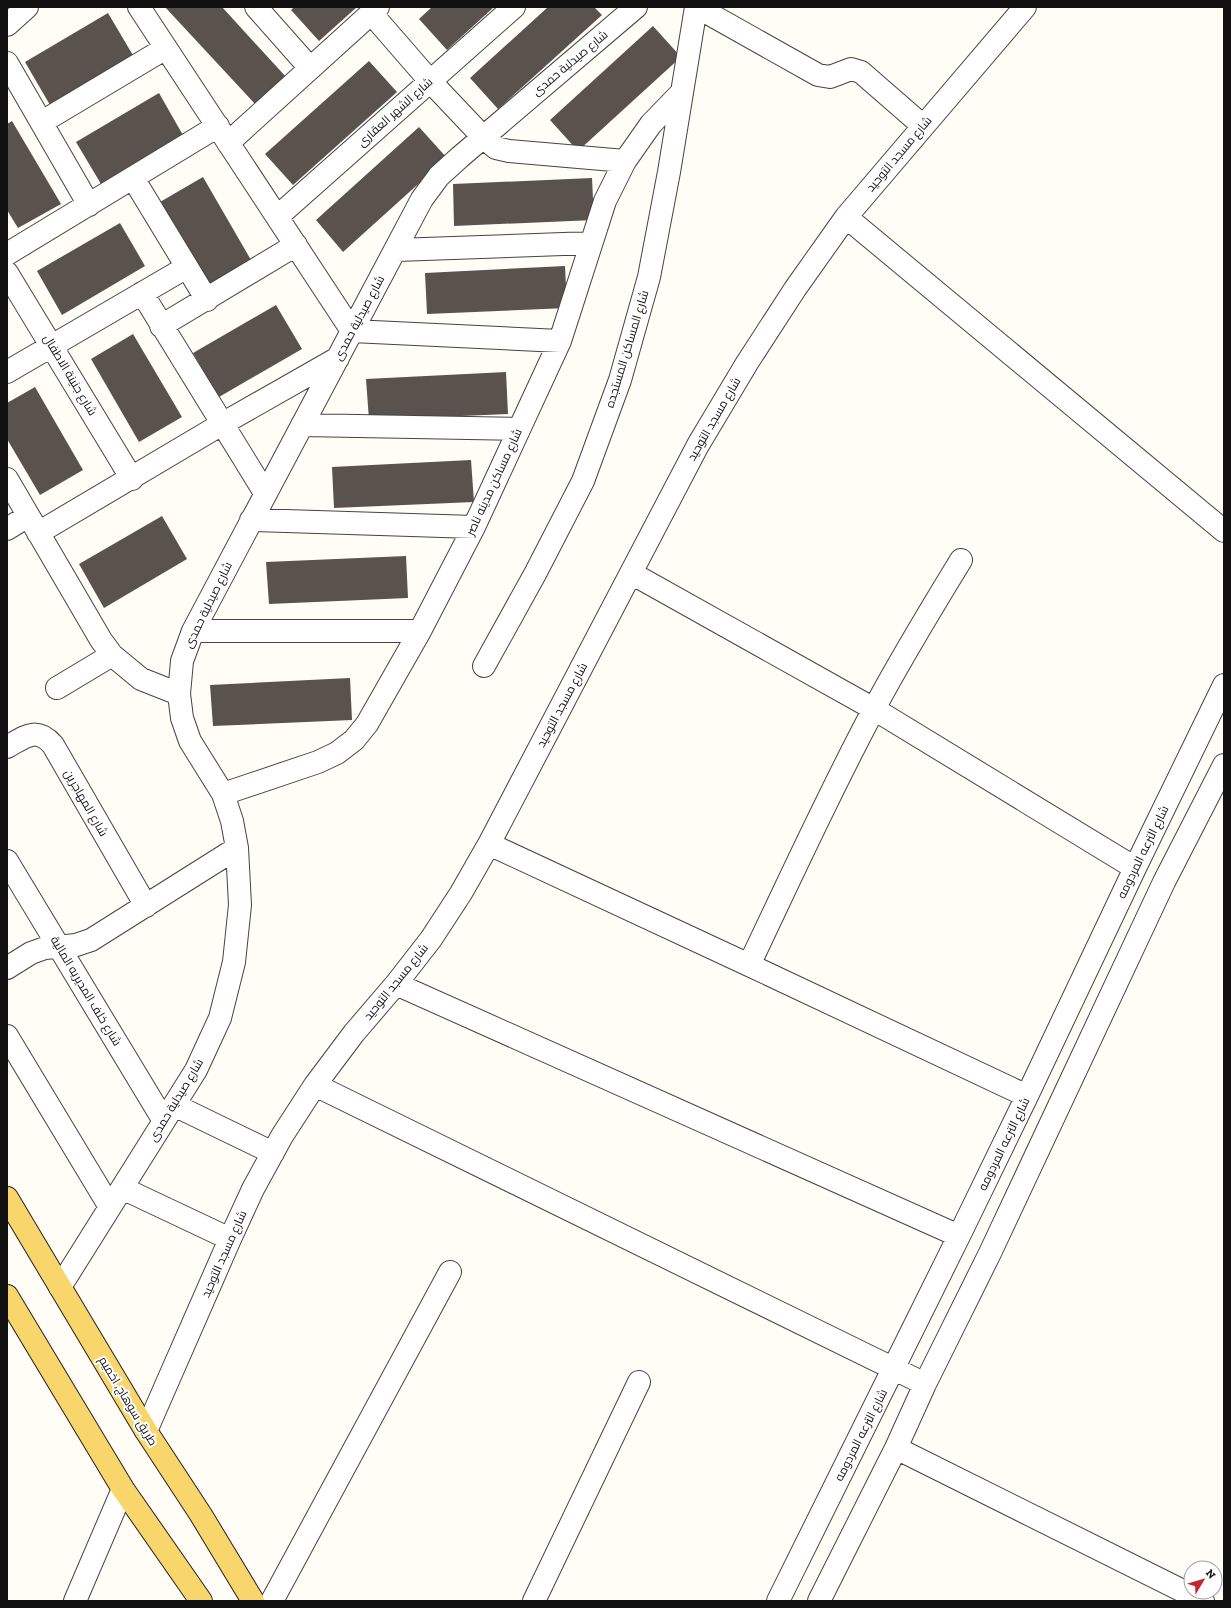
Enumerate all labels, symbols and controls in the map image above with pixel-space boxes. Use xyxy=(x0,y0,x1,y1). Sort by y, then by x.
street label: شارع صيدلية حمدى xyxy=(529,27,611,99)
street label: شارع الشهر العقارى xyxy=(355,75,436,150)
street label: شارع مسجد التوحيد xyxy=(863,113,935,195)
street label: شارع صيدلية حمدى xyxy=(331,273,388,363)
street label: شارع المساكن المستجده xyxy=(602,288,653,410)
street label: شارع جنينة الاطفال xyxy=(39,332,100,419)
street label: شارع مسجد التوحيد xyxy=(684,375,744,464)
street label: شارع مساكن مدينه ناصر xyxy=(463,426,526,539)
street label: شارع صيدلية حمدى xyxy=(181,560,236,651)
street label: شارع مسجد التوحيد xyxy=(534,660,591,750)
street label: شارع المهاجرين xyxy=(60,767,111,839)
street label: شارع الترعه المردومه xyxy=(1114,803,1172,901)
street label: شارع خلف المديريه المالية xyxy=(47,934,124,1049)
street label: شارع مسجد التوحيد xyxy=(361,941,432,1024)
street label: شارع صيدلية حمدى xyxy=(146,1056,207,1144)
street label: شارع الترعه المردومه xyxy=(975,1095,1033,1193)
street label: شارع مسجد التوحيد xyxy=(198,1208,250,1300)
street label: طريق سوهاج, اخميم xyxy=(95,1354,160,1449)
street label: شارع الترعه المردومه xyxy=(832,1386,891,1484)
north arrow xyxy=(1183,1560,1223,1600)
text: N xyxy=(1203,1567,1219,1582)

